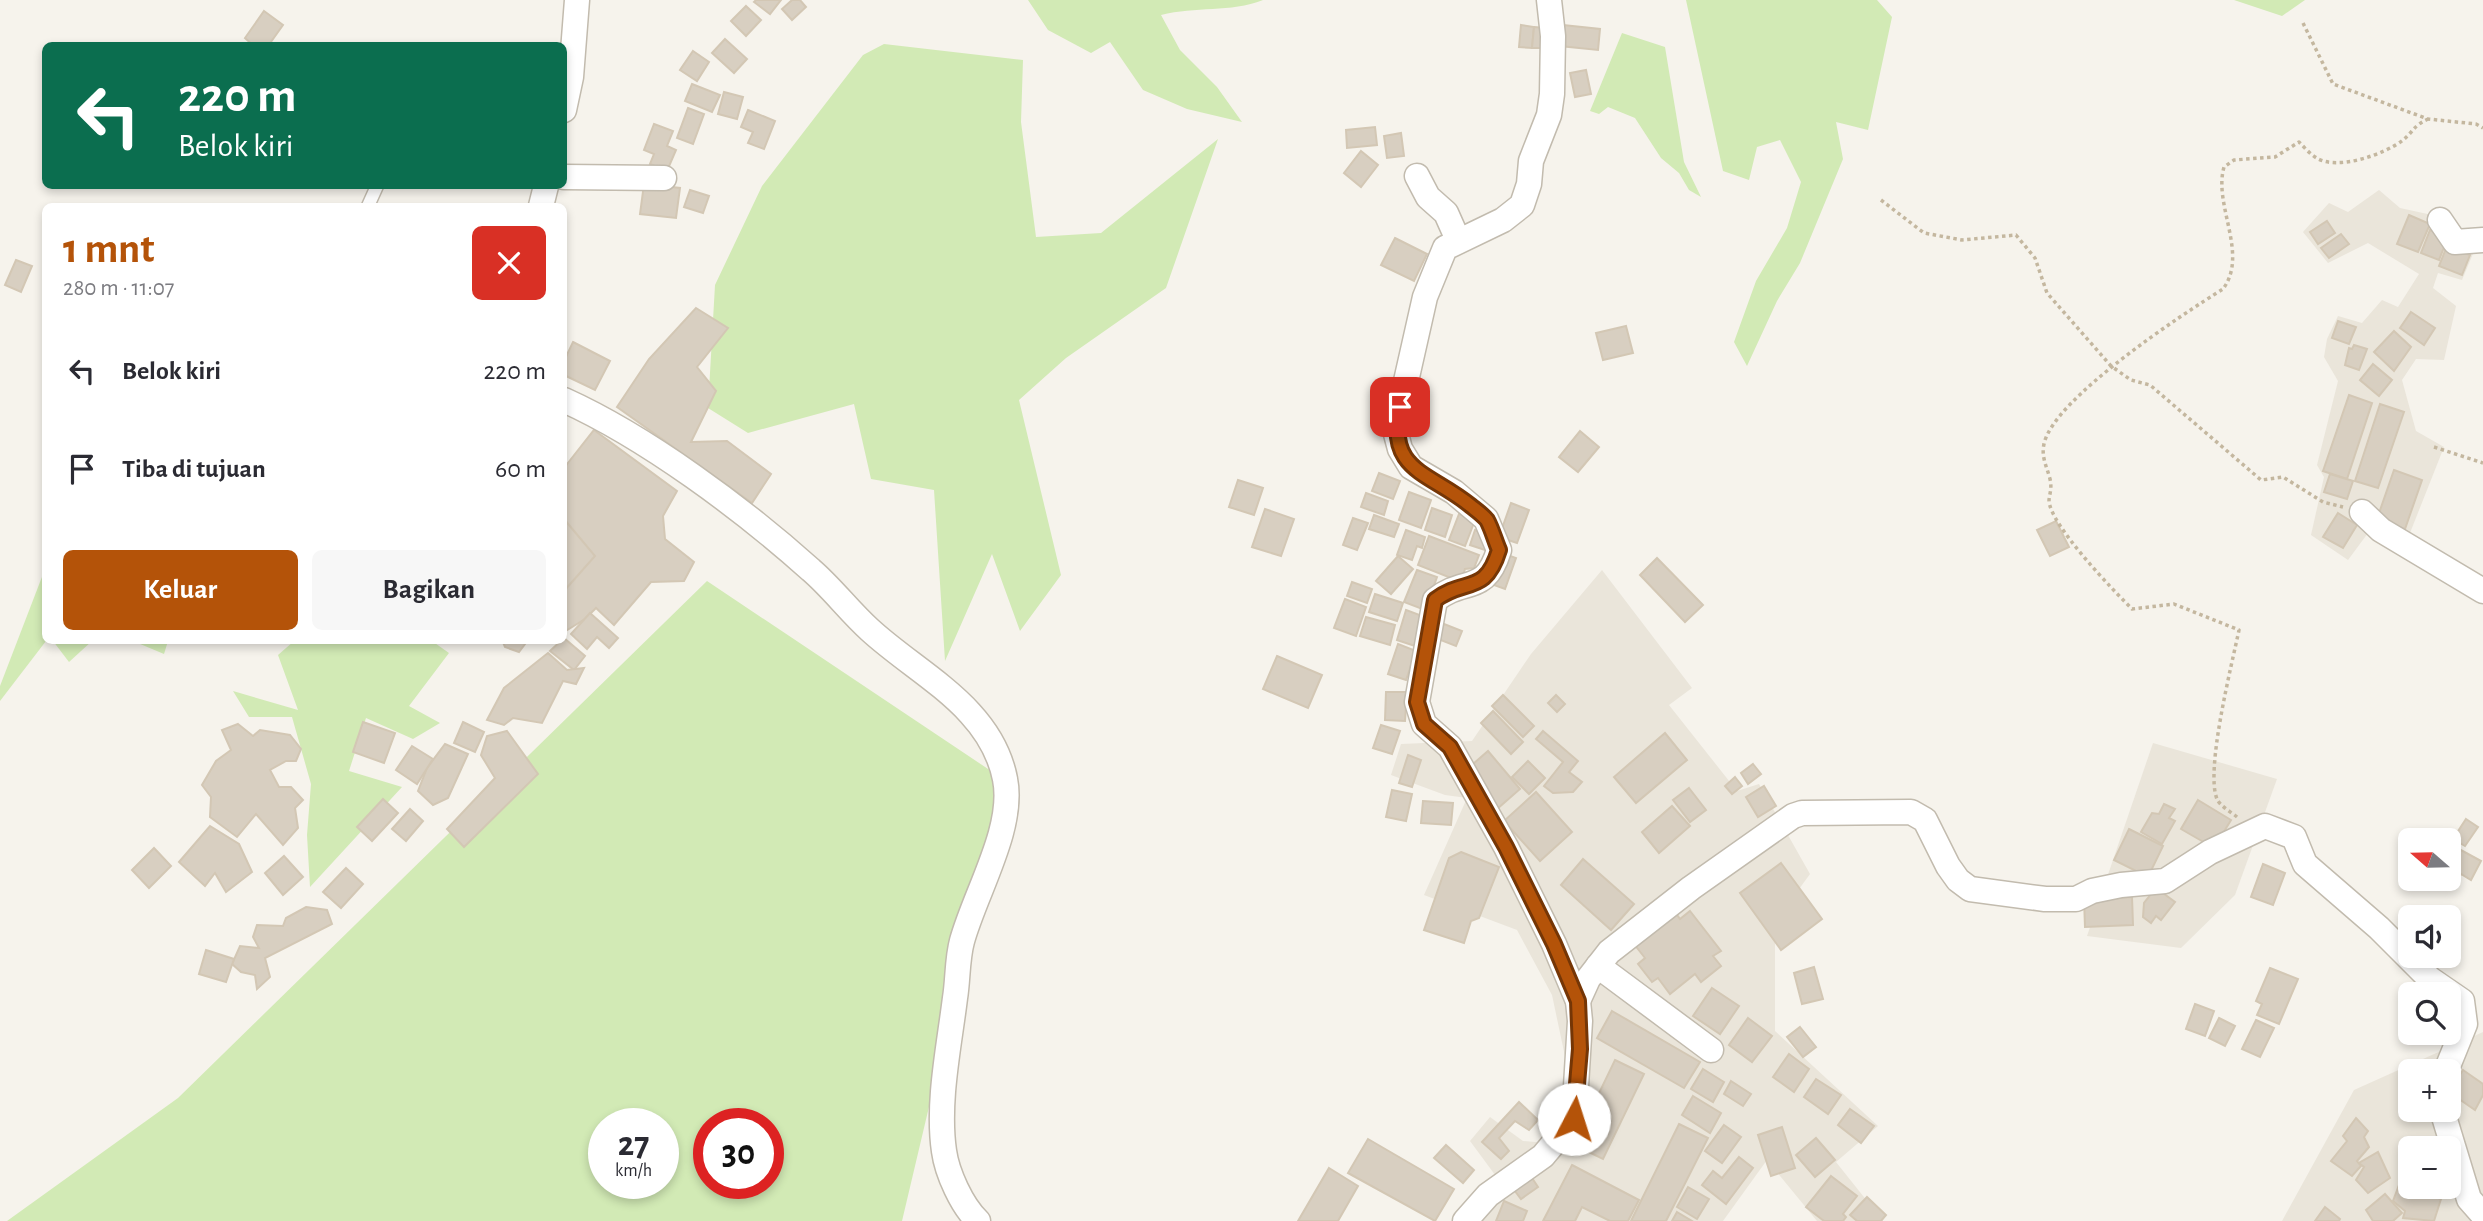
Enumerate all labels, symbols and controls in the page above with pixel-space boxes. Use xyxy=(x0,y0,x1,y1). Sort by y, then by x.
icon: left xyxy=(63,70,154,161)
text: 220 m xyxy=(178,72,297,121)
text: Belok kiri xyxy=(178,130,294,162)
button: close xyxy=(472,226,546,300)
text: 1 mnt xyxy=(63,228,155,270)
text: 280 m · 11:07 xyxy=(63,277,174,300)
icon: left xyxy=(63,352,101,390)
text: Belok kiri xyxy=(122,358,221,384)
text: 220 m xyxy=(484,358,546,384)
pin xyxy=(1370,377,1430,437)
icon: arrive xyxy=(1381,388,1419,426)
icon: arrive xyxy=(63,450,101,488)
text: Tiba di tujuan xyxy=(122,456,266,482)
text: 60 m xyxy=(495,456,546,482)
button: Keluar xyxy=(63,550,298,630)
button: Bagikan xyxy=(312,550,546,630)
north arrow xyxy=(2398,828,2460,891)
map controls xyxy=(2398,828,2461,1199)
button: sound xyxy=(2398,905,2461,968)
button: search xyxy=(2398,982,2461,1045)
button: + xyxy=(2398,1059,2461,1122)
position arrow xyxy=(1537,1082,1611,1156)
speed limit sign: 30 xyxy=(693,1108,784,1199)
text: 27 xyxy=(618,1127,649,1162)
button: − xyxy=(2398,1136,2461,1199)
text: km/h xyxy=(615,1162,652,1180)

